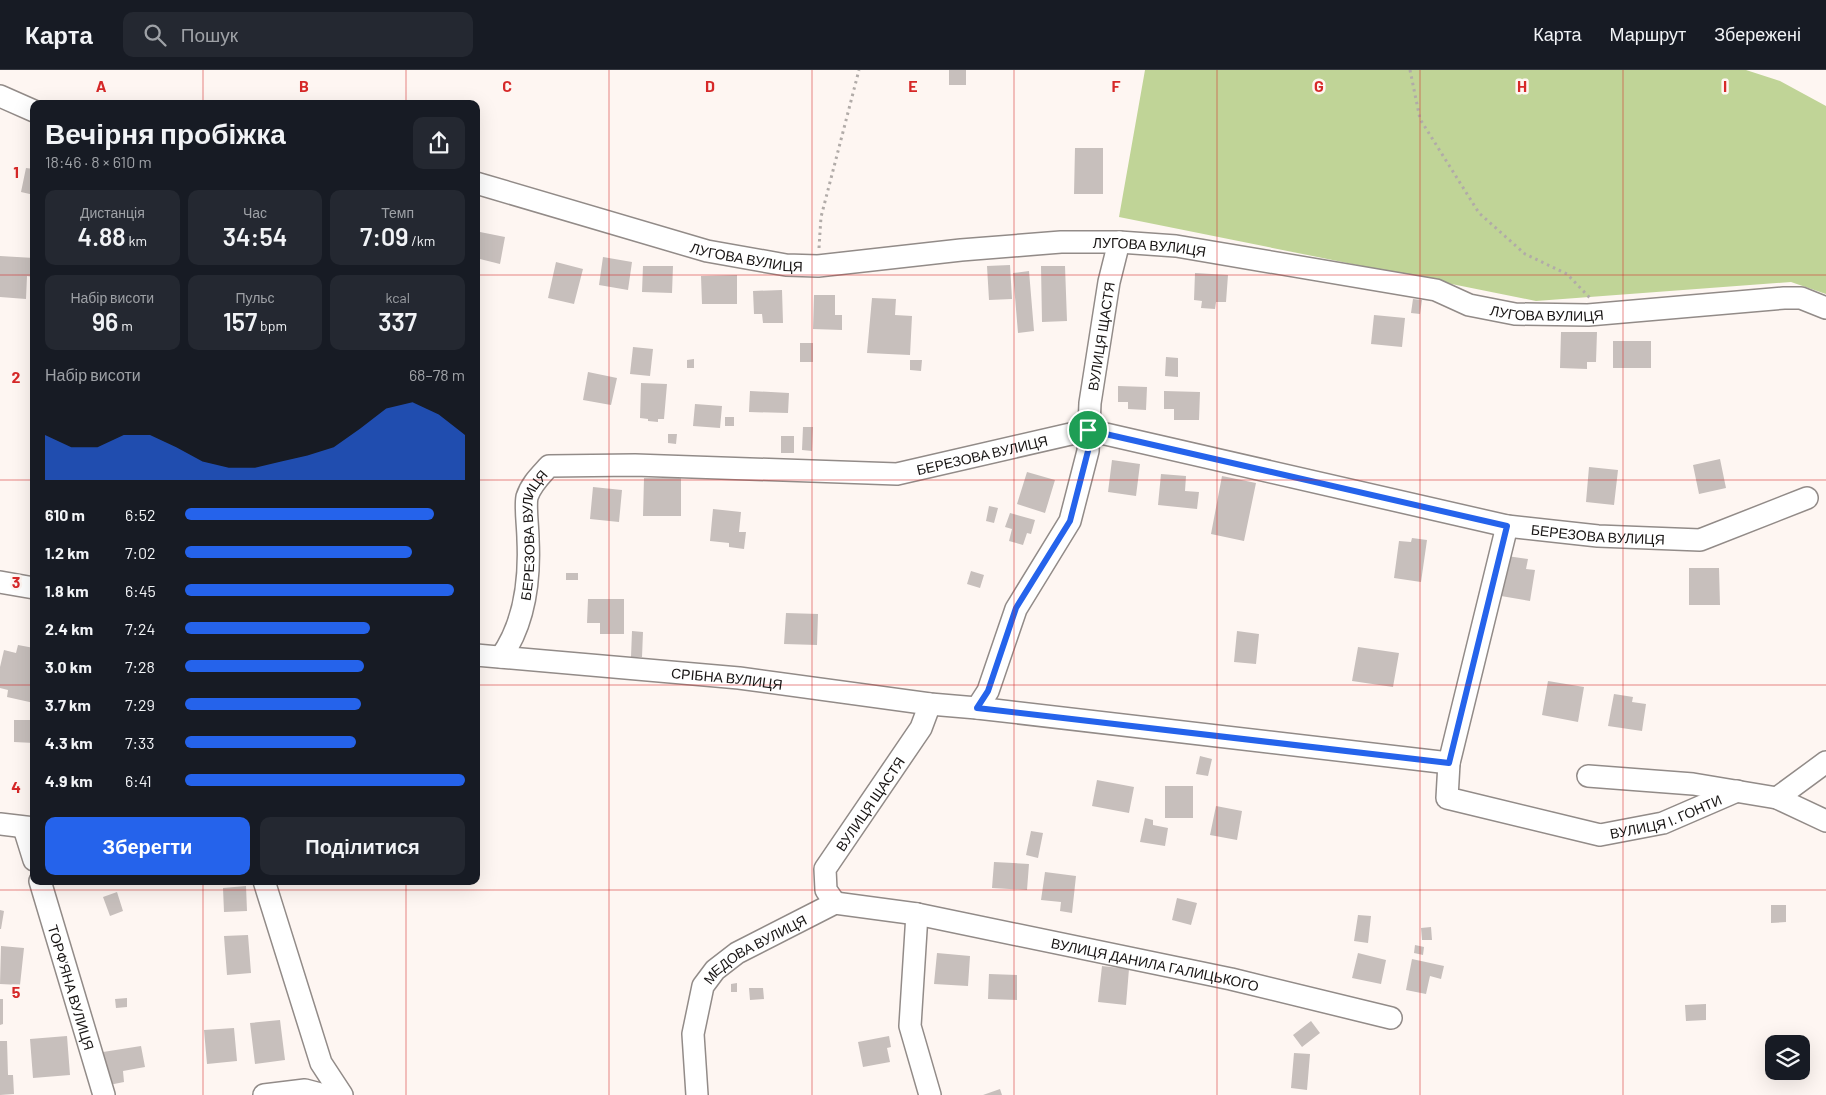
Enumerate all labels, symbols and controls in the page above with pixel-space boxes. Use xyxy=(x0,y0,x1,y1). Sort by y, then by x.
search box xyxy=(123,12,473,57)
text: Карта xyxy=(25,20,93,49)
icon: search xyxy=(141,21,169,49)
text: Пошук xyxy=(181,23,238,46)
text: Карта xyxy=(1533,23,1581,45)
text: Маршрут xyxy=(1609,23,1686,45)
text: Збережені xyxy=(1714,23,1801,45)
text: A xyxy=(96,76,107,95)
text: B xyxy=(299,76,309,95)
text: C xyxy=(502,76,512,95)
text: D xyxy=(705,76,715,95)
text: E xyxy=(908,76,918,95)
text: F xyxy=(1112,76,1121,95)
text: G xyxy=(1314,76,1324,95)
text: H xyxy=(1517,76,1527,95)
text: I xyxy=(1723,76,1727,95)
text: Вечірня пробіжка xyxy=(45,116,286,150)
button: share xyxy=(413,117,465,169)
text: 18:46 · 8 × 610 m xyxy=(45,152,152,171)
text: 1 xyxy=(13,162,19,181)
text: Дистанція xyxy=(80,204,145,221)
text: Час xyxy=(243,204,267,221)
text: Темп xyxy=(381,204,414,221)
text: 4.88 xyxy=(78,221,126,251)
text: 34:54 xyxy=(223,221,287,251)
text: 7:09 xyxy=(360,221,408,251)
text: km xyxy=(126,232,147,249)
text: /km xyxy=(408,232,435,249)
street label: ЛУГОВА ВУЛИЦЯ xyxy=(1093,233,1208,259)
street label: ЛУГОВА ВУЛИЦЯ xyxy=(689,238,803,274)
street label: ВУЛИЦЯ ЩАСТЯ xyxy=(1084,281,1117,392)
text: Набір висоти xyxy=(70,289,154,306)
text: Пульс xyxy=(235,289,275,306)
text: kcal xyxy=(385,289,410,306)
street label: ЛУГОВА ВУЛИЦЯ xyxy=(1489,301,1604,324)
text: 96 xyxy=(92,306,118,336)
text: 157 xyxy=(223,306,257,336)
text: 337 xyxy=(378,306,417,336)
text: m xyxy=(118,317,133,334)
text: bpm xyxy=(257,317,287,334)
text: Набір висоти xyxy=(45,365,141,384)
text: 68–78 m xyxy=(409,365,465,384)
text: 2 xyxy=(12,367,21,386)
pin xyxy=(1067,409,1109,451)
icon: arrive xyxy=(1074,416,1102,444)
street label: БЕРЕЗОВА ВУЛИЦЯ xyxy=(915,431,1049,478)
street label: БЕРЕЗОВА ВУЛИЦЯ xyxy=(516,466,550,602)
text: 610 m xyxy=(45,505,85,524)
text: 6:52 xyxy=(125,505,155,524)
street label: БЕРЕЗОВА ВУЛИЦЯ xyxy=(1530,520,1665,547)
text: 1.2 km xyxy=(45,543,89,562)
text: 7:02 xyxy=(125,543,156,562)
text: 3 xyxy=(12,572,20,591)
text: 1.8 km xyxy=(45,581,89,600)
text: 6:45 xyxy=(125,581,156,600)
text: 2.4 km xyxy=(45,619,93,638)
text: 7:24 xyxy=(125,619,155,638)
text: 3.0 km xyxy=(45,657,92,676)
text: 7:28 xyxy=(125,657,155,676)
street label: СРІБНА ВУЛИЦЯ xyxy=(671,664,784,692)
text: 3.7 km xyxy=(45,695,91,714)
text: 7:29 xyxy=(125,695,155,714)
text: 4.3 km xyxy=(45,733,93,752)
text: 7:33 xyxy=(125,733,154,752)
street label: ВУЛИЦЯ ЩАСТЯ xyxy=(832,753,908,854)
text: 4.9 km xyxy=(45,771,93,790)
text: 6:41 xyxy=(125,771,152,790)
text: 4 xyxy=(11,777,21,796)
street label: ВУЛИЦЯ І. ГОНТИ xyxy=(1608,790,1724,841)
button: Зберегти xyxy=(45,817,250,875)
button: Поділитися xyxy=(260,817,465,875)
street label: МЕДОВА ВУЛИЦЯ xyxy=(699,911,809,987)
street label: ТОРФ'ЯНА ВУЛИЦЯ xyxy=(45,923,99,1052)
street label: ВУЛИЦЯ ДАНИЛА ГАЛИЦЬКОГО xyxy=(1050,934,1261,994)
text: 5 xyxy=(12,982,21,1001)
map controls xyxy=(1765,1035,1810,1080)
button: layers xyxy=(1765,1035,1810,1080)

